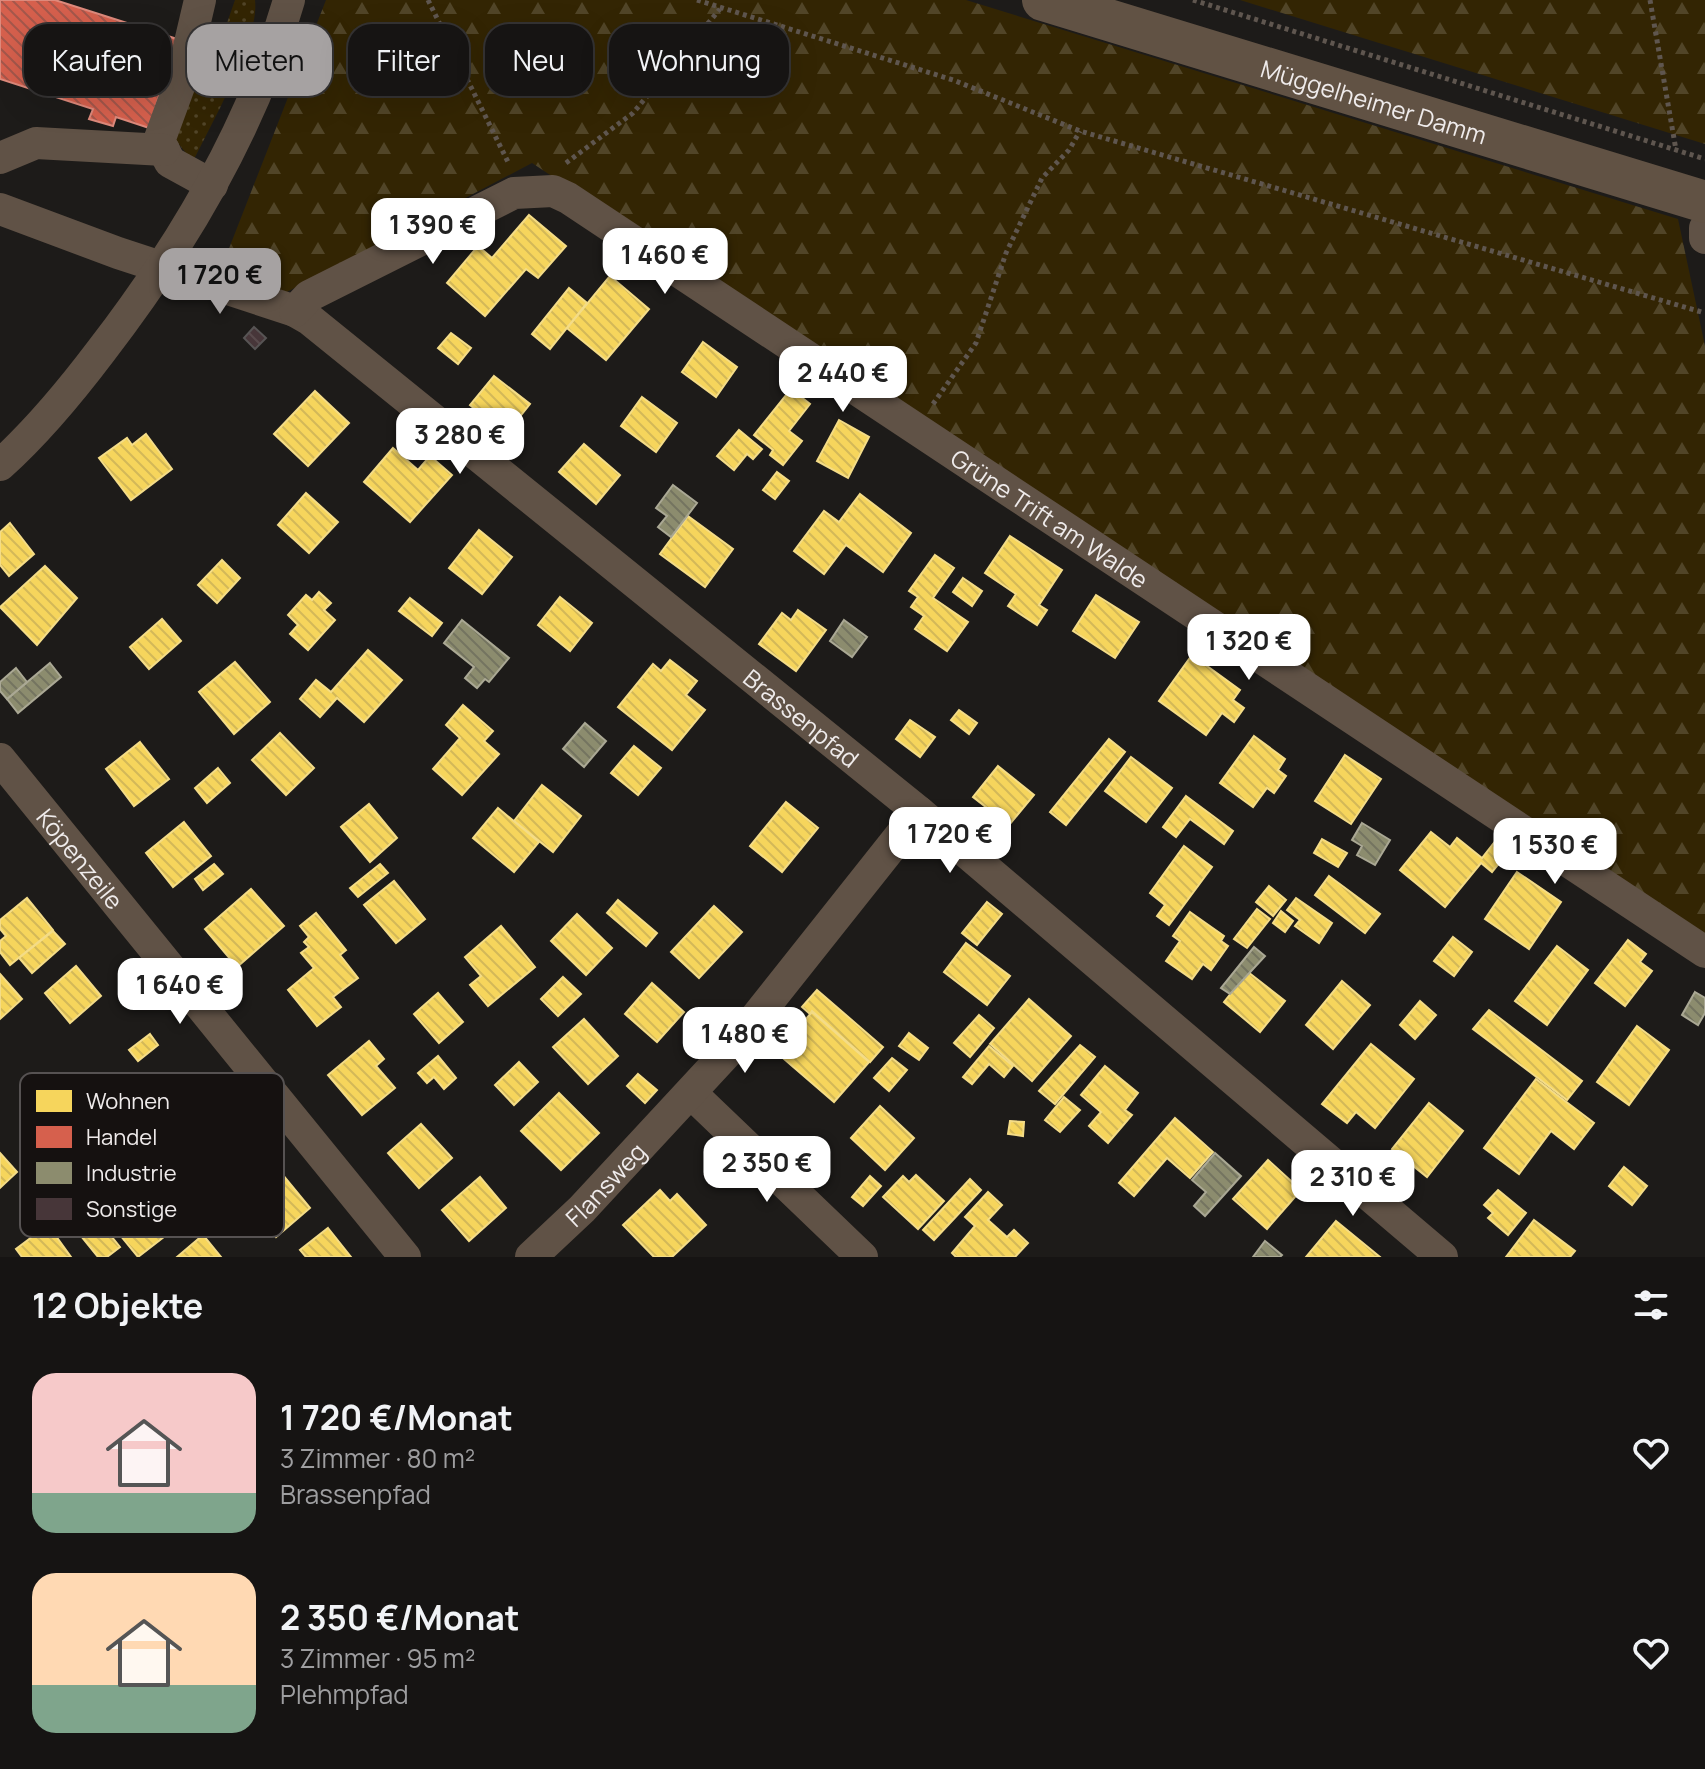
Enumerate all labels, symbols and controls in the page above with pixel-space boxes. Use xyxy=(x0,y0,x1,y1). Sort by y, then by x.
chip: Kaufen xyxy=(24,24,171,96)
chip: Mieten xyxy=(187,24,332,96)
chip: Filter xyxy=(348,24,469,96)
chip: Neu xyxy=(485,24,593,96)
chip: Wohnung xyxy=(609,24,789,96)
street label: Müggelheimer Damm xyxy=(1257,51,1491,151)
pin: 1 390 € xyxy=(359,198,507,266)
text: 1 390 € xyxy=(389,206,477,242)
pin: 1 460 € xyxy=(591,228,739,296)
text: 1 460 € xyxy=(621,236,709,272)
pin: 1 720 € xyxy=(146,248,294,316)
text: 1 720 € xyxy=(177,256,263,292)
pin: 2 440 € xyxy=(769,346,917,414)
text: 2 440 € xyxy=(797,354,889,390)
pin: 3 280 € xyxy=(386,408,534,476)
text: 3 280 € xyxy=(414,416,506,452)
street label: Grüne Trift am Walde xyxy=(945,440,1155,595)
pin: 1 320 € xyxy=(1175,614,1323,682)
text: 1 320 € xyxy=(1205,622,1293,658)
street label: Brassenpfad xyxy=(737,661,866,774)
street label: Köpenzeile xyxy=(30,801,132,916)
pin: 1 720 € xyxy=(876,807,1024,875)
text: 1 720 € xyxy=(907,815,993,851)
pin: 1 530 € xyxy=(1481,818,1629,886)
text: 1 530 € xyxy=(1512,826,1599,862)
pin: 1 640 € xyxy=(106,958,254,1026)
text: 1 640 € xyxy=(136,966,224,1002)
pin: 1 480 € xyxy=(671,1007,819,1075)
text: 1 480 € xyxy=(701,1015,789,1051)
legend xyxy=(20,1073,284,1237)
text: Wohnen xyxy=(86,1086,170,1116)
text: Handel xyxy=(86,1122,157,1152)
street label: Flansweg xyxy=(558,1135,652,1233)
pin: 2 350 € xyxy=(693,1136,841,1204)
text: 2 350 € xyxy=(721,1144,813,1180)
pin: 2 310 € xyxy=(1279,1150,1427,1218)
text: Industrie xyxy=(86,1158,177,1188)
text: 2 310 € xyxy=(1309,1158,1397,1194)
text: Sonstige xyxy=(86,1194,177,1224)
text: 12 Objekte xyxy=(32,1282,203,1328)
icon: filters xyxy=(1629,1283,1673,1327)
text: 1 720 €/Monat xyxy=(280,1394,513,1440)
icon: home xyxy=(96,1405,192,1501)
icon: heart xyxy=(1629,1431,1673,1475)
text: 3 Zimmer · 80 m² xyxy=(280,1440,475,1476)
text: Brassenpfad xyxy=(280,1476,431,1512)
text: 2 350 €/Monat xyxy=(280,1594,520,1640)
icon: home xyxy=(96,1605,192,1701)
icon: heart xyxy=(1629,1631,1673,1675)
text: 3 Zimmer · 95 m² xyxy=(280,1640,475,1676)
text: Plehmpfad xyxy=(280,1676,409,1712)

